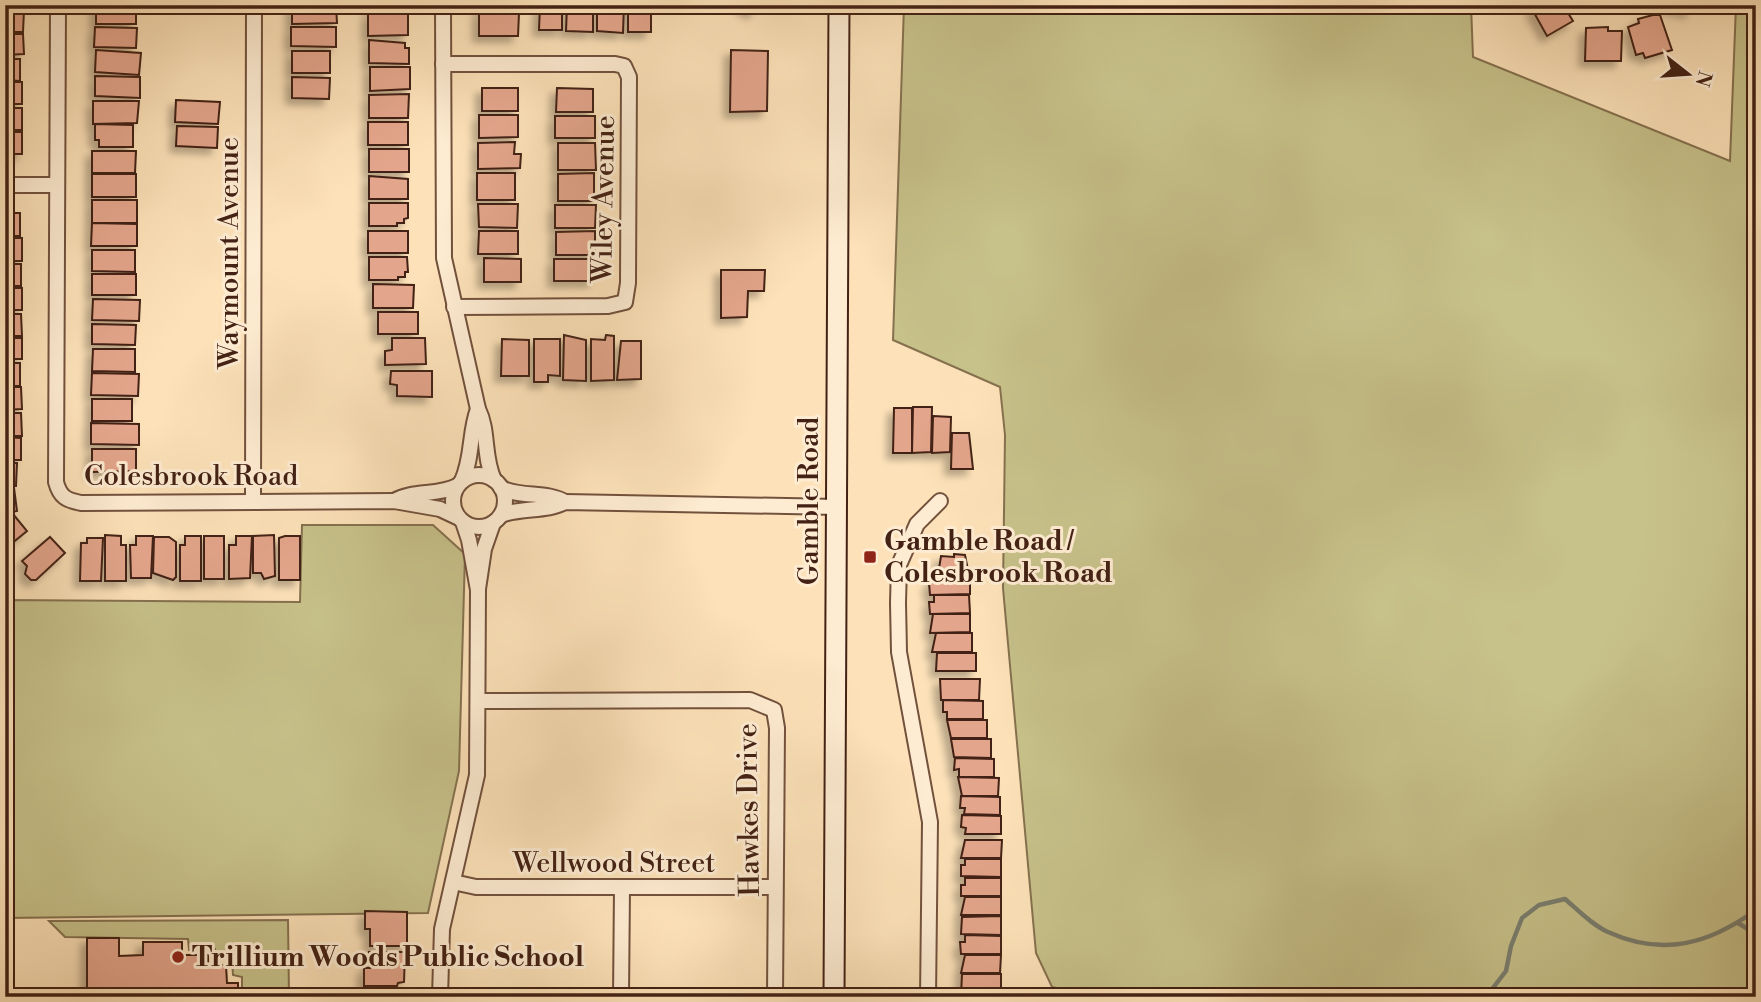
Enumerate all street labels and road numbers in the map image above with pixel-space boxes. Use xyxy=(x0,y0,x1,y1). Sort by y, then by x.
street label: Wiley Avenue xyxy=(585,115,623,284)
street label: Waymount Avenue xyxy=(212,137,247,370)
street label: Gamble Road xyxy=(792,417,827,585)
street label: Colesbrook Road xyxy=(84,459,298,494)
street label: Hawkes Drive xyxy=(730,723,768,897)
street label: Wellwood Street xyxy=(512,846,715,881)

